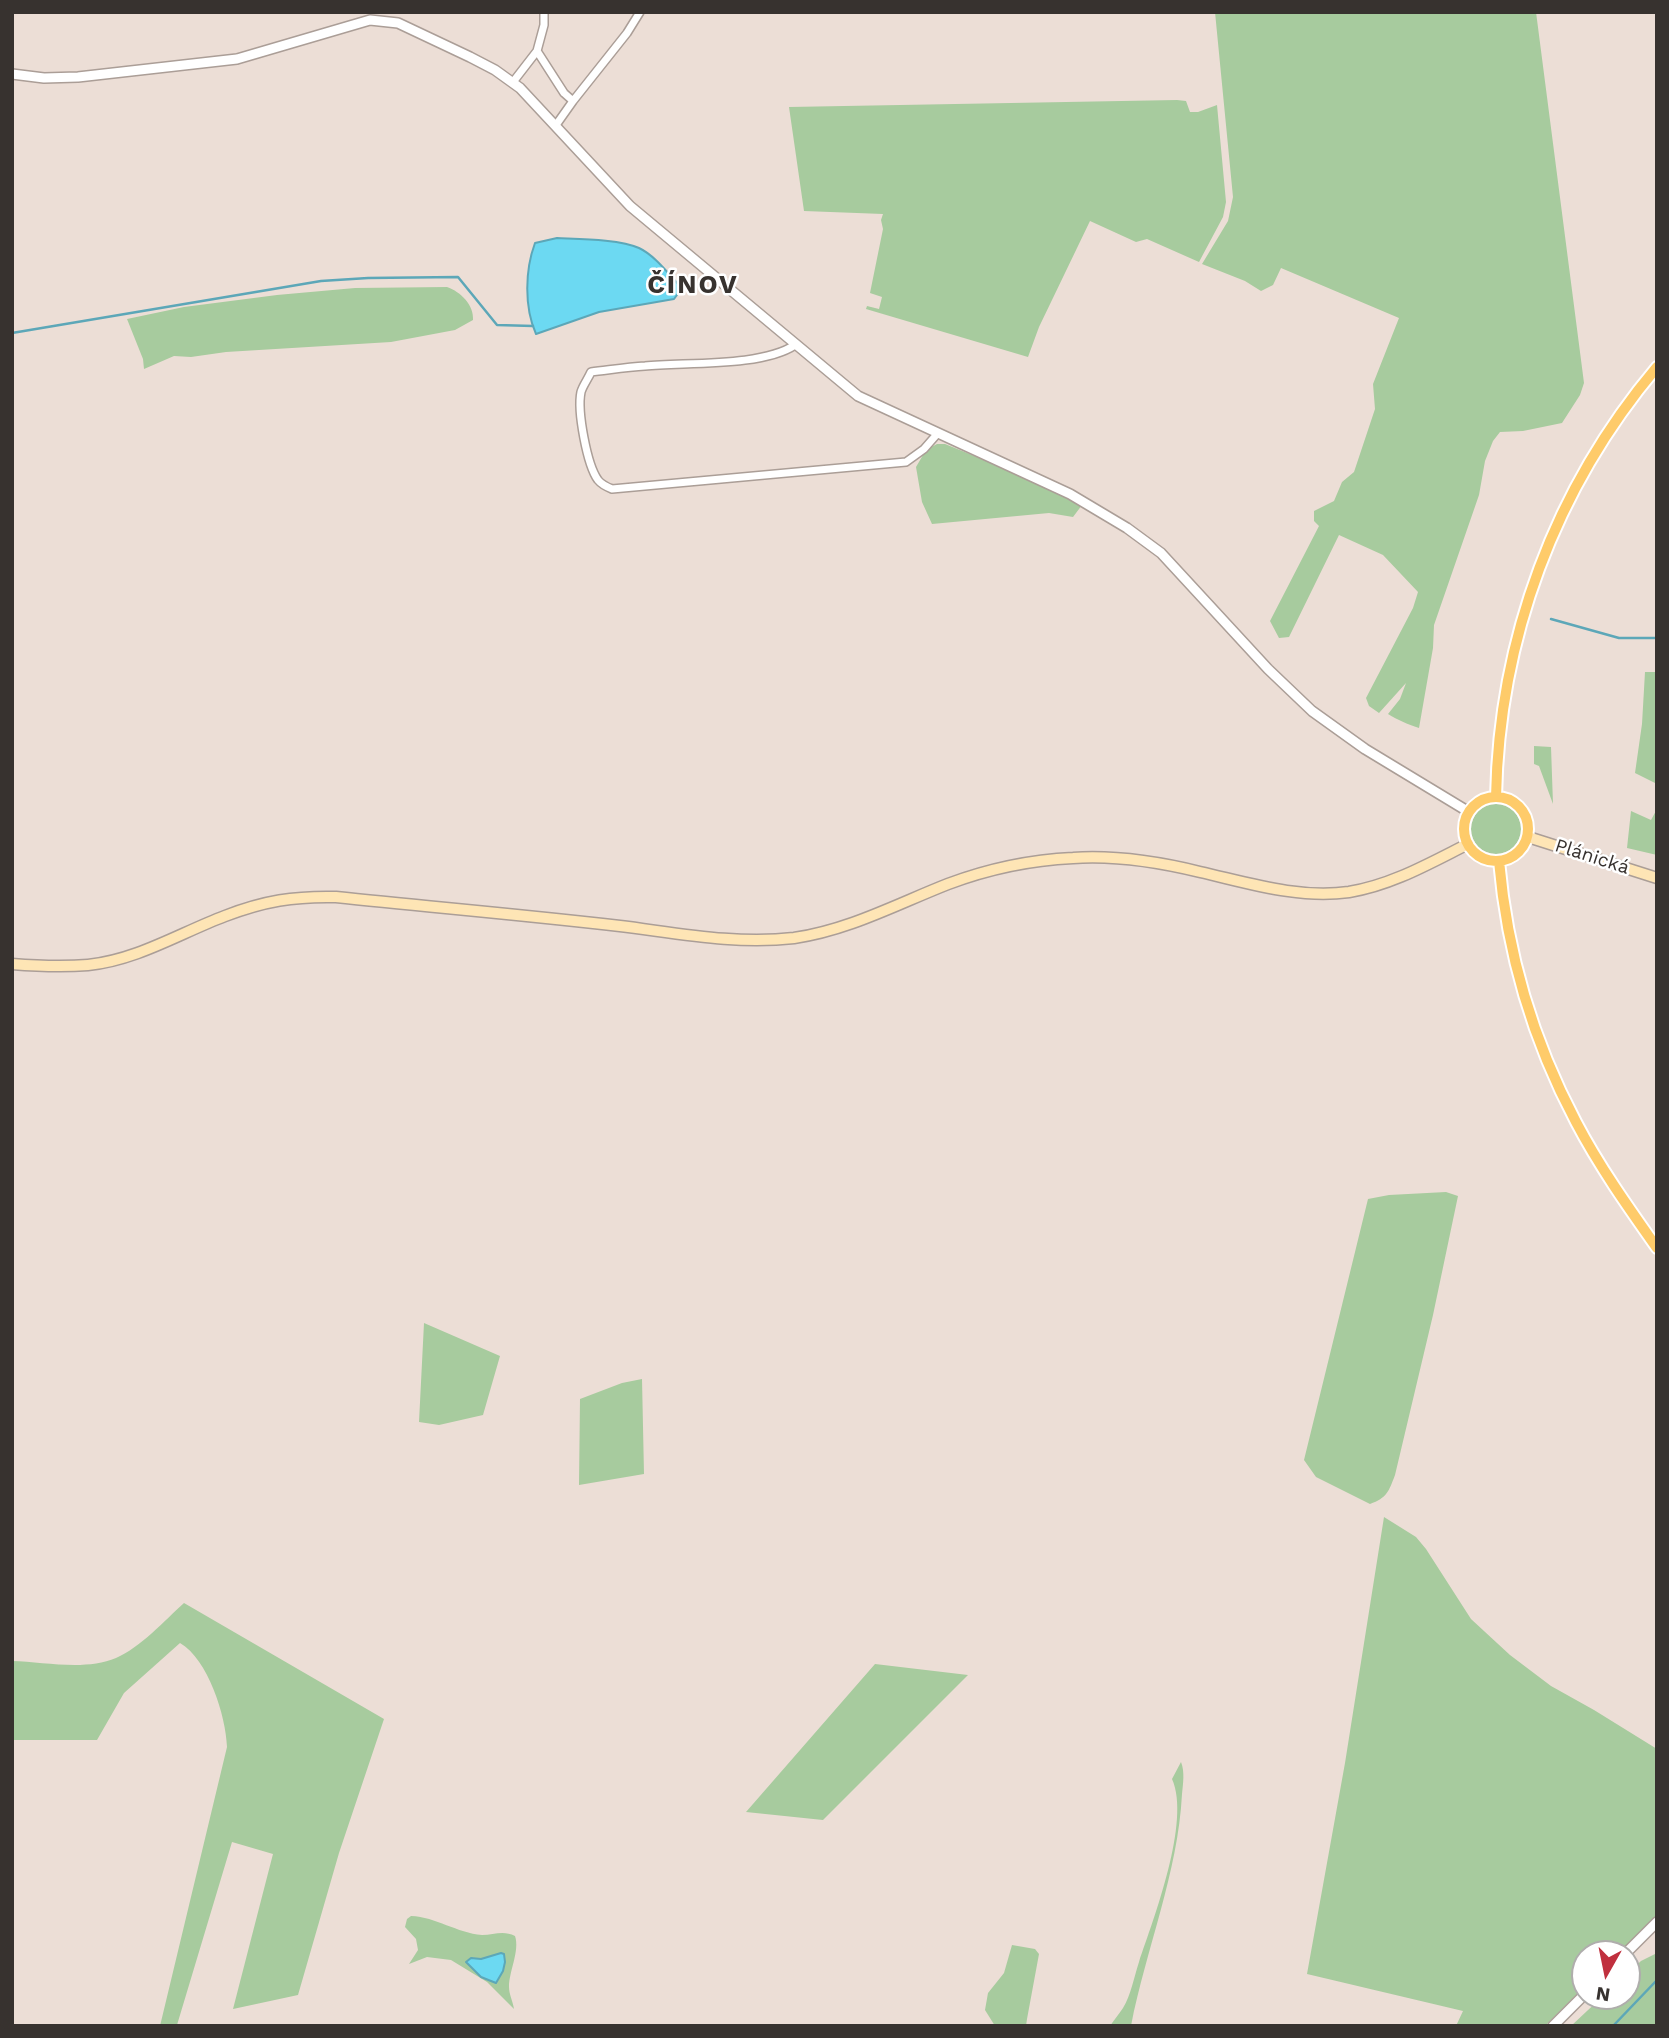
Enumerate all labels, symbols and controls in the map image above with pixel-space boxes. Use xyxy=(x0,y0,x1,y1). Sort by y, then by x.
district label: ČÍNOV xyxy=(648,269,738,301)
street label: Plánická xyxy=(1552,834,1632,880)
north arrow xyxy=(1571,1940,1641,2010)
text: N xyxy=(1594,1982,1612,2007)

